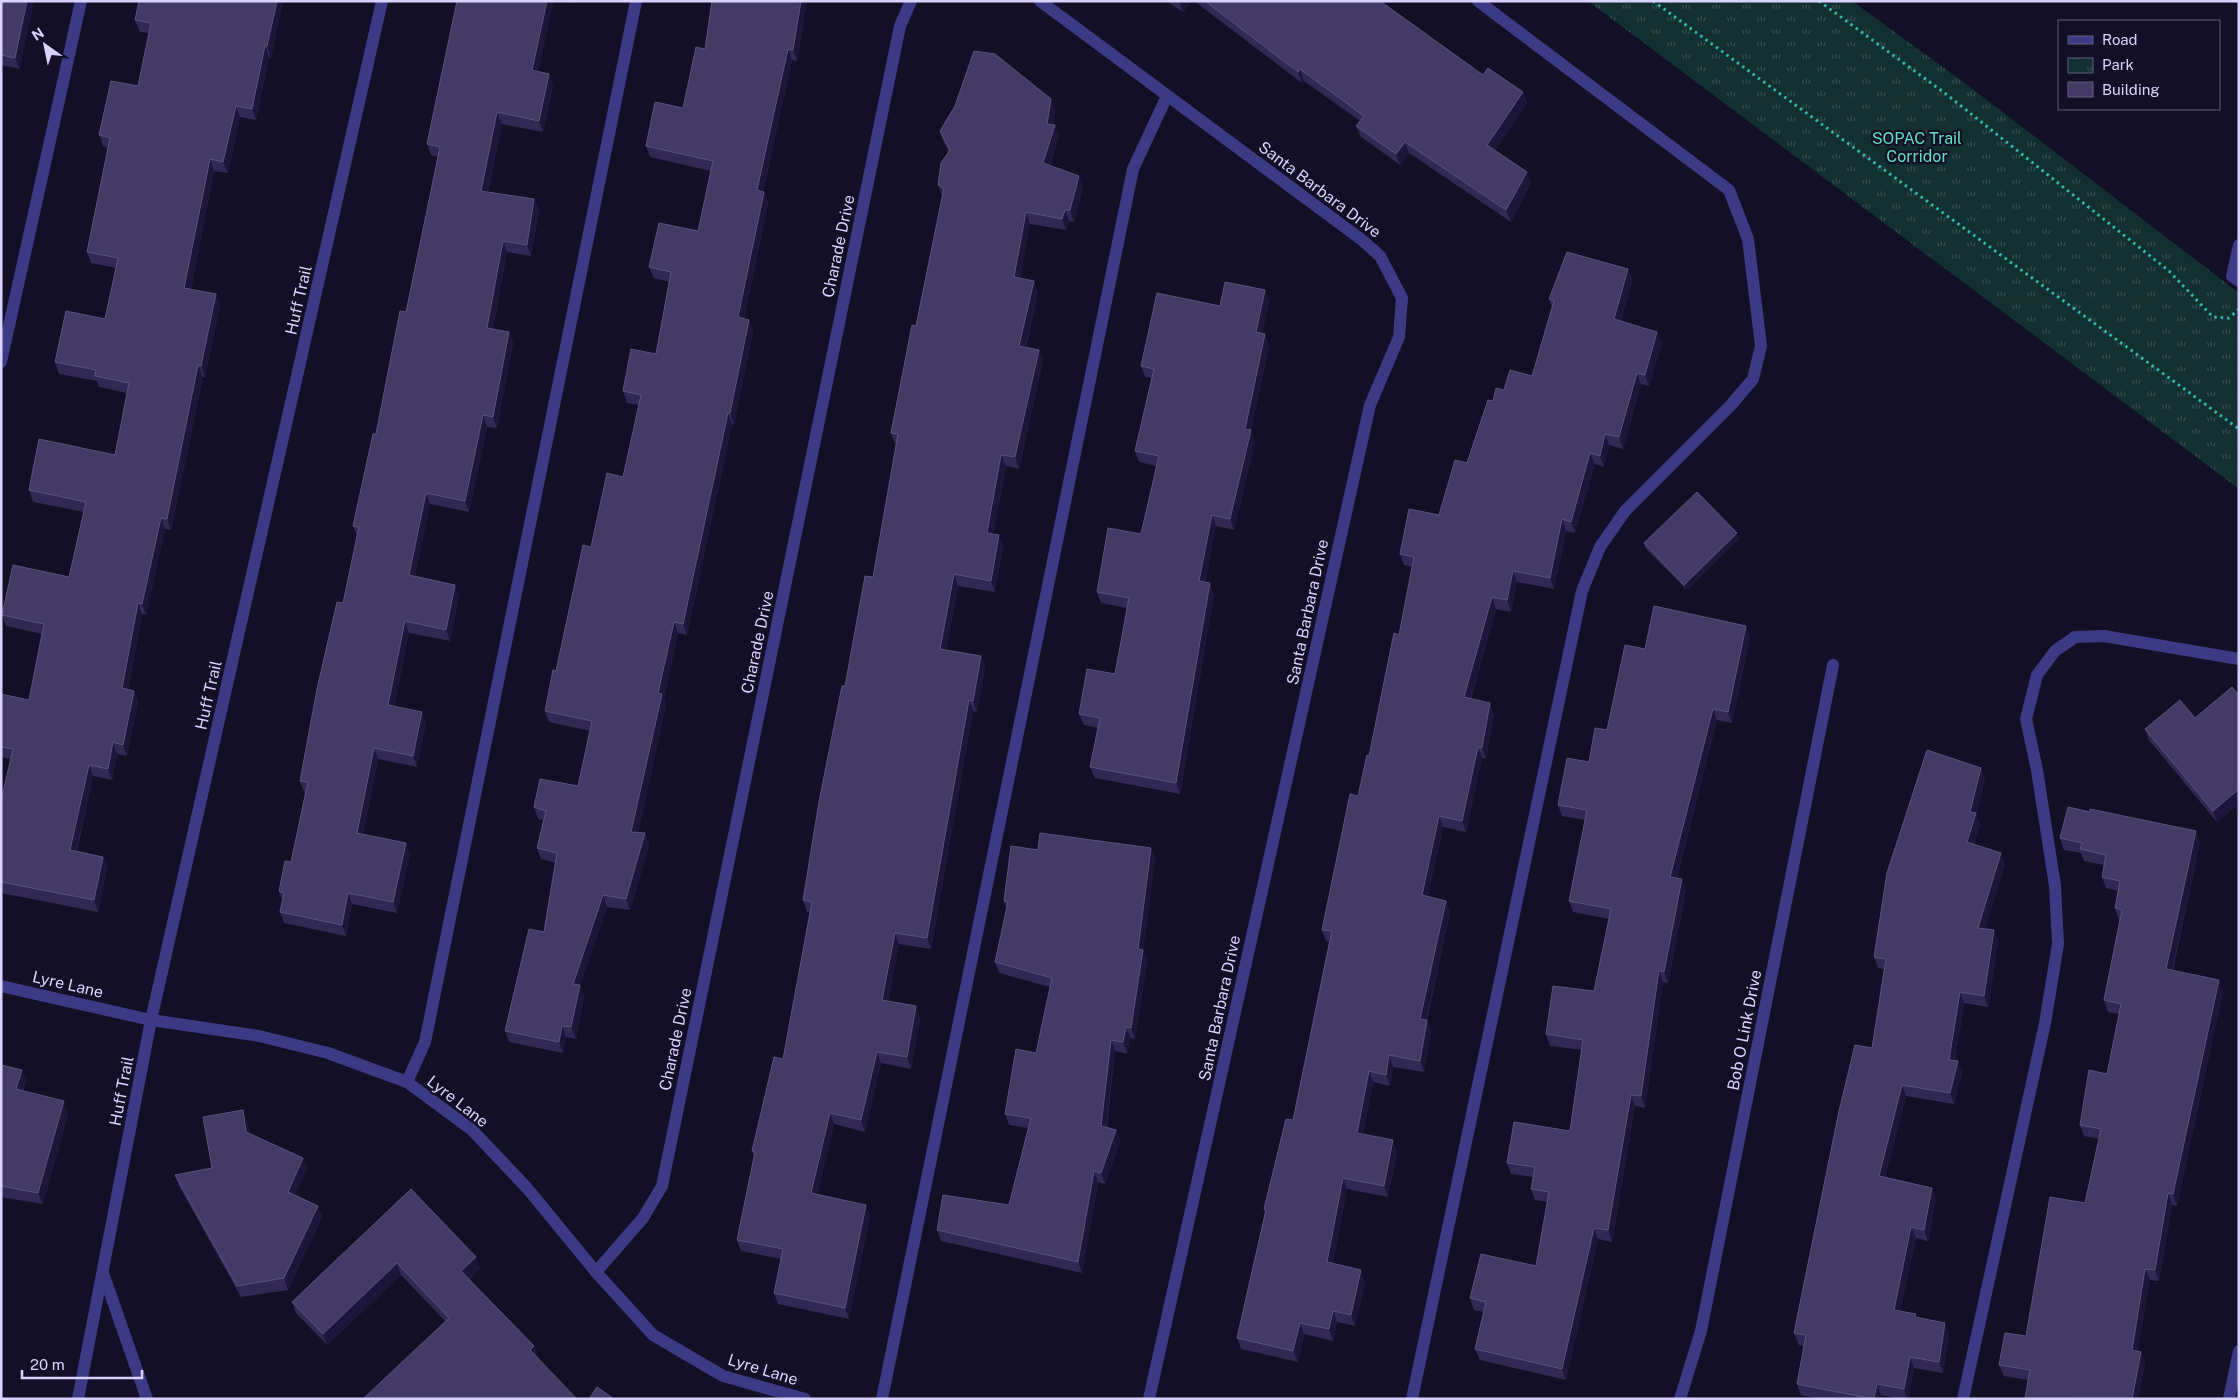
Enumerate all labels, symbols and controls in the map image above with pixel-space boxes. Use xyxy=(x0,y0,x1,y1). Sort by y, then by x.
north arrow xyxy=(20,20,70,70)
legend xyxy=(2058,20,2220,110)
text: N xyxy=(29,24,47,44)
text: Road xyxy=(2102,31,2138,48)
text: Park xyxy=(2102,56,2134,73)
text: Building xyxy=(2102,81,2160,98)
park label: SOPAC Trail Corridor xyxy=(1872,129,1962,166)
street label: Santa Barbara Drive xyxy=(1255,137,1385,242)
street label: Charade Drive xyxy=(818,193,859,299)
street label: Huff Trail xyxy=(281,264,316,337)
street label: Santa Barbara Drive xyxy=(1283,538,1332,687)
street label: Charade Drive xyxy=(737,589,778,695)
street label: Huff Trail xyxy=(191,659,226,732)
street label: Santa Barbara Drive xyxy=(1195,934,1244,1083)
street label: Lyre Lane xyxy=(31,967,105,1002)
street label: Bob O Link Drive xyxy=(1723,968,1766,1092)
street label: Charade Drive xyxy=(655,986,696,1092)
street label: Huff Trail xyxy=(105,1055,138,1127)
street label: Lyre Lane xyxy=(423,1072,492,1131)
scale bar xyxy=(22,1348,142,1380)
street label: Lyre Lane xyxy=(726,1350,800,1389)
text: 20 m xyxy=(30,1356,65,1373)

